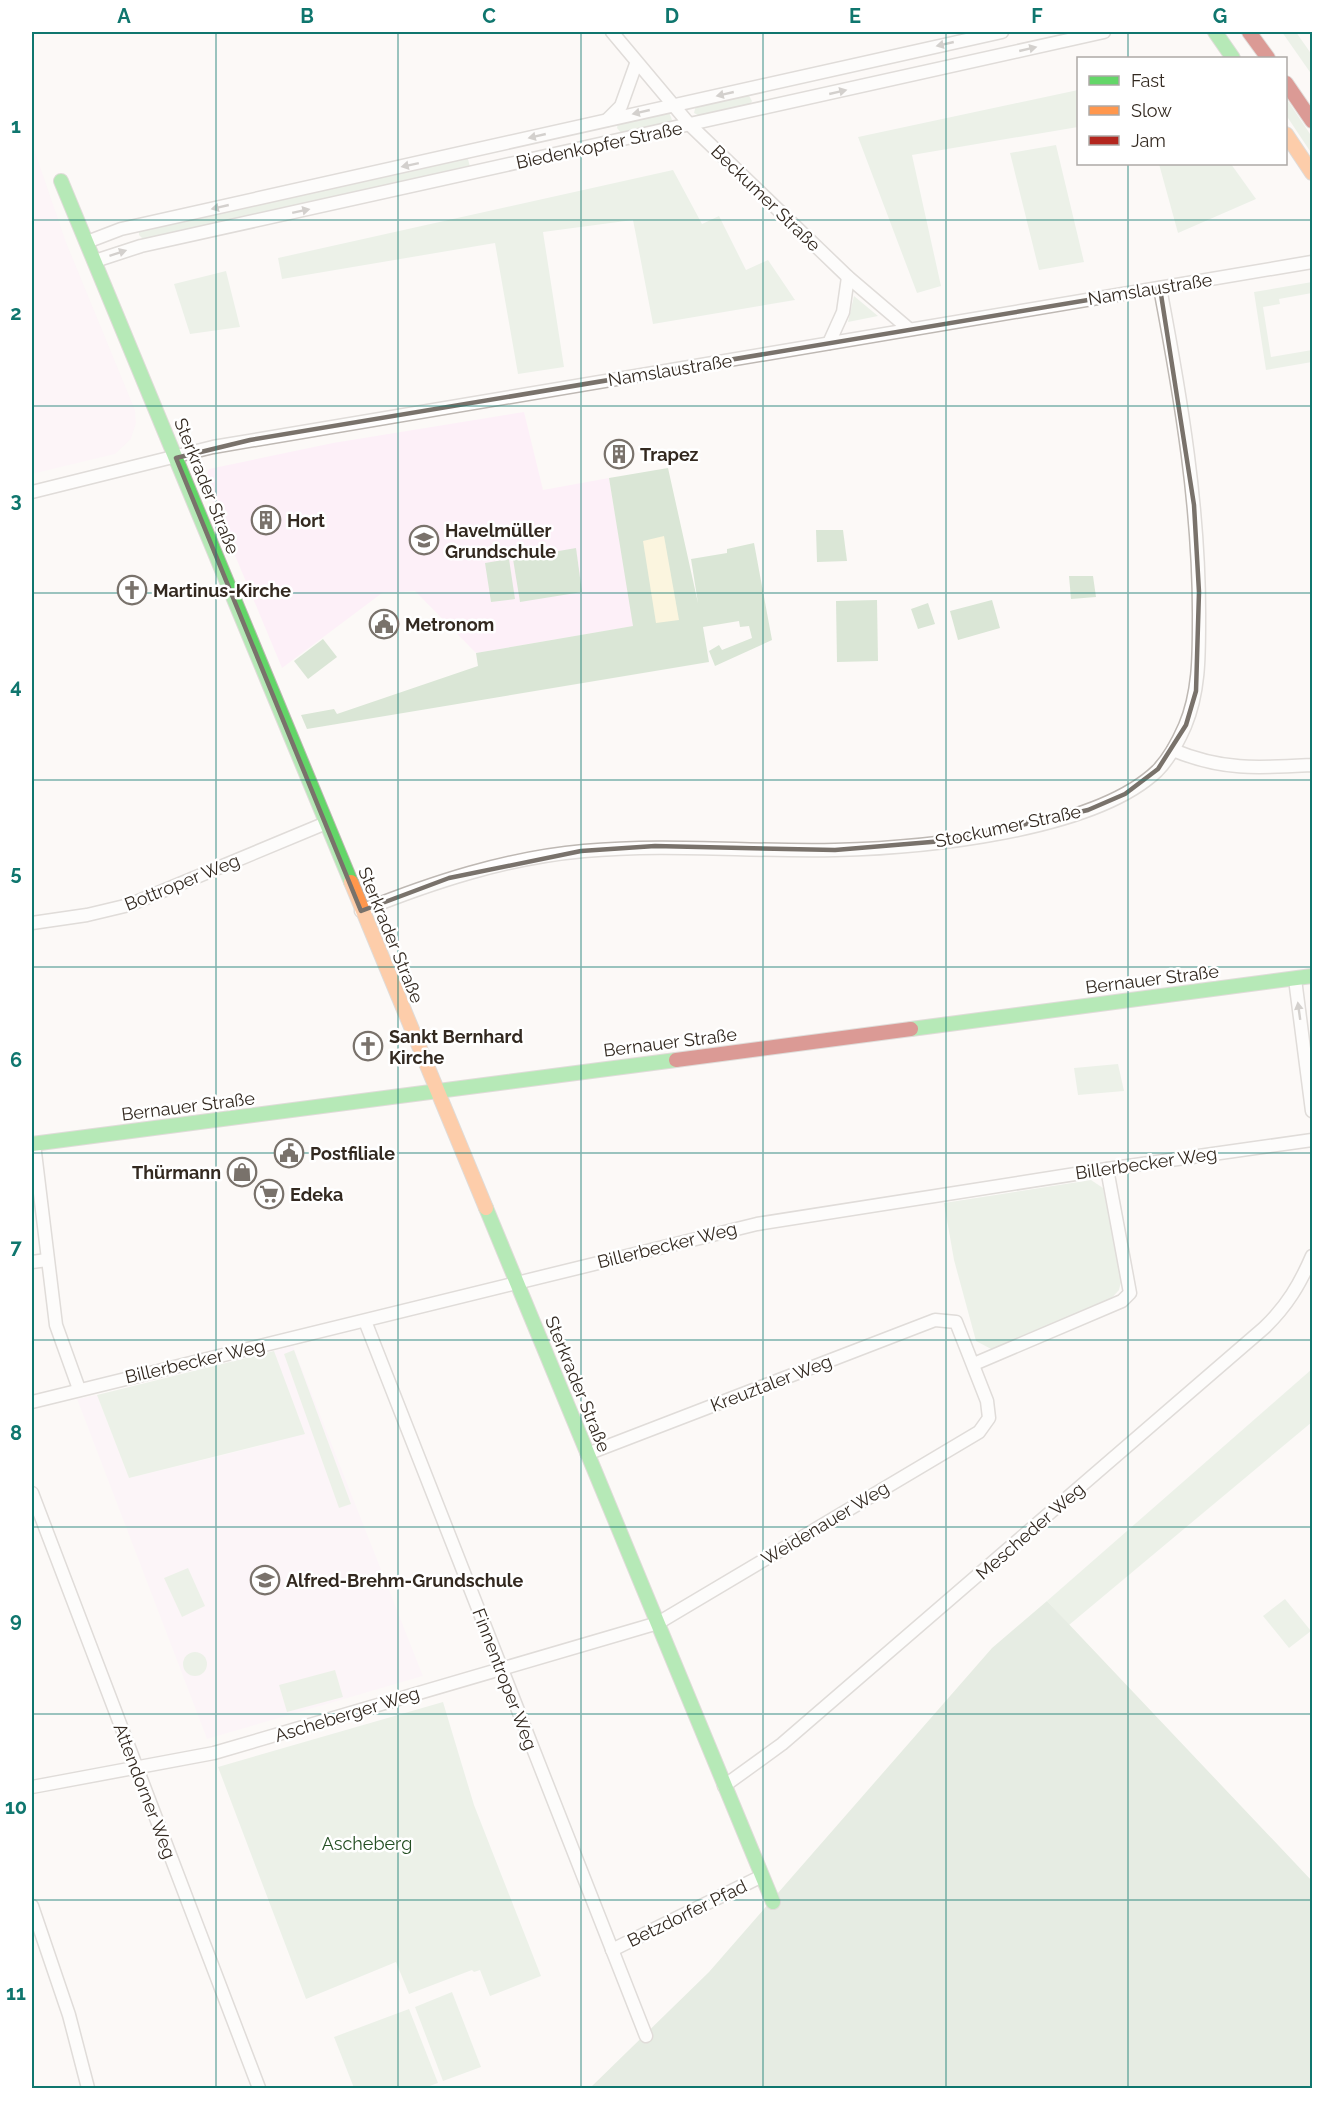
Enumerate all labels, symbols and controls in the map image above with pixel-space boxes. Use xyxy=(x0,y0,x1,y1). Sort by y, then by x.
text: A xyxy=(117,4,131,28)
text: B xyxy=(300,4,314,28)
text: C xyxy=(482,4,496,28)
text: D xyxy=(665,4,679,28)
text: E xyxy=(849,4,861,28)
text: F xyxy=(1031,4,1043,28)
text: G xyxy=(1213,4,1227,28)
one-way arrow xyxy=(936,40,954,50)
one-way arrow xyxy=(1019,43,1037,53)
legend xyxy=(1077,57,1287,165)
text: Fast xyxy=(1131,70,1165,91)
one-way arrow xyxy=(829,86,847,96)
one-way arrow xyxy=(716,89,734,99)
text: Slow xyxy=(1131,100,1172,121)
one-way arrow xyxy=(631,108,650,118)
text: 1 xyxy=(11,114,21,138)
street label: Biedenkopfer Straße xyxy=(514,117,685,173)
text: Jam xyxy=(1131,130,1166,151)
one-way arrow xyxy=(528,132,546,142)
street label: Beckumer Straße xyxy=(707,141,825,256)
one-way arrow xyxy=(400,161,419,170)
one-way arrow xyxy=(210,203,229,212)
one-way arrow xyxy=(291,206,310,215)
one-way arrow xyxy=(109,248,127,257)
street label: Namslaustraße xyxy=(1086,269,1214,309)
text: 2 xyxy=(10,301,22,325)
street label: Namslaustraße xyxy=(606,350,734,390)
street label: Sterkrader Straße xyxy=(170,415,244,557)
building icon: Trapez xyxy=(603,438,635,470)
place label: Trapez xyxy=(640,444,699,465)
text: 3 xyxy=(10,488,22,512)
building icon: Hort xyxy=(250,504,282,536)
place label: Hort xyxy=(287,510,325,531)
place label: Havelmüller Grundschule xyxy=(445,520,556,562)
school or university icon: Havelmüller Grundschule xyxy=(408,524,440,556)
church icon: Martinus-Kirche xyxy=(116,574,148,606)
place label: Martinus-Kirche xyxy=(153,580,291,601)
public building icon: Metronom xyxy=(368,608,400,640)
place label: Metronom xyxy=(405,614,494,635)
text: 4 xyxy=(10,674,22,698)
street label: Stockumer Straße xyxy=(933,800,1083,852)
street label: Bottroper Weg xyxy=(121,849,243,915)
text: 5 xyxy=(10,861,22,885)
street label: Sterkrader Straße xyxy=(354,864,428,1006)
street label: Bernauer Straße xyxy=(1084,960,1220,998)
one-way arrow xyxy=(1295,1002,1304,1021)
street label: Bernauer Straße xyxy=(602,1023,738,1061)
place label: Sankt Bernhard Kirche xyxy=(389,1026,523,1068)
church icon: Sankt Bernhard Kirche xyxy=(352,1030,384,1062)
text: 6 xyxy=(10,1048,22,1072)
street label: Bernauer Straße xyxy=(120,1087,256,1125)
public building icon: Postfiliale xyxy=(273,1137,305,1169)
place label: Postfiliale xyxy=(310,1143,395,1164)
street label: Billerbecker Weg xyxy=(1074,1143,1218,1183)
shop icon: Thürmann xyxy=(226,1156,258,1188)
place label: Thürmann xyxy=(132,1162,221,1183)
supermarket icon: Edeka xyxy=(253,1178,285,1210)
place label: Edeka xyxy=(290,1184,343,1205)
street label: Billerbecker Weg xyxy=(595,1218,739,1272)
text: 7 xyxy=(10,1235,22,1259)
street label: Sterkrader Straße xyxy=(541,1313,615,1455)
street label: Billerbecker Weg xyxy=(123,1335,267,1387)
street label: Kreuztaler Weg xyxy=(707,1350,835,1416)
text: 8 xyxy=(10,1421,22,1445)
street label: Weidenauer Weg xyxy=(758,1477,892,1569)
street label: Mescheder Weg xyxy=(971,1478,1089,1584)
school or university icon: Alfred-Brehm-Grundschule xyxy=(249,1564,281,1596)
place label: Alfred-Brehm-Grundschule xyxy=(286,1570,523,1591)
street label: Finnentroper Weg xyxy=(468,1605,542,1753)
text: 9 xyxy=(10,1608,22,1632)
street label: Ascheberger Weg xyxy=(272,1682,422,1746)
street label: Attendorner Weg xyxy=(110,1720,180,1862)
text: 10 xyxy=(5,1795,27,1819)
park label: Ascheberg xyxy=(322,1833,412,1854)
street label: Betzdorfer Pfad xyxy=(624,1875,750,1951)
text: 11 xyxy=(6,1981,26,2005)

